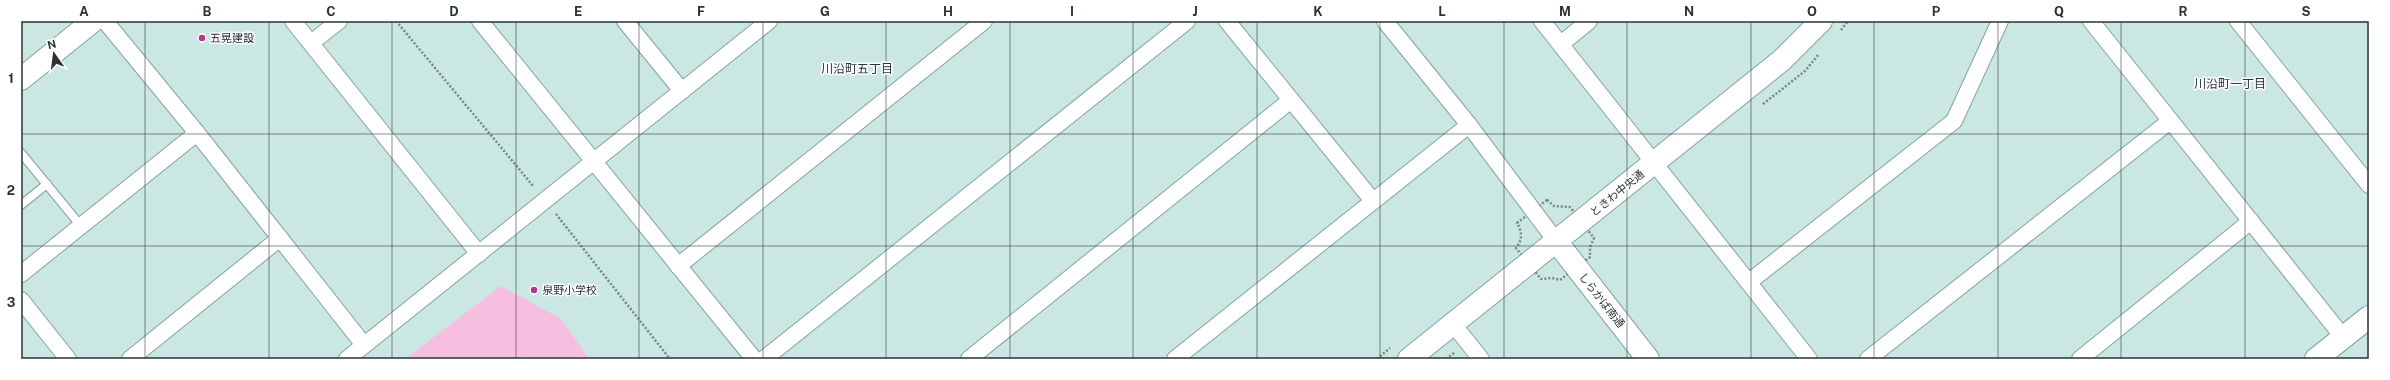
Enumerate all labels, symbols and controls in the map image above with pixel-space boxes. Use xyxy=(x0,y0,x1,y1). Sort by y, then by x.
text: A xyxy=(79,4,89,19)
text: B xyxy=(203,4,212,19)
text: C xyxy=(326,4,336,19)
text: D xyxy=(449,4,459,19)
text: E xyxy=(574,4,582,19)
text: F xyxy=(697,4,705,19)
text: G xyxy=(820,4,830,19)
text: H xyxy=(943,4,953,19)
text: I xyxy=(1070,4,1074,19)
text: J xyxy=(1192,4,1198,19)
text: K xyxy=(1313,4,1323,19)
text: L xyxy=(1438,4,1446,19)
text: M xyxy=(1559,4,1571,19)
text: N xyxy=(1684,4,1694,19)
text: O xyxy=(1807,4,1817,19)
text: P xyxy=(1932,4,1941,19)
text: Q xyxy=(2054,4,2064,19)
text: R xyxy=(2178,4,2188,19)
text: S xyxy=(2302,4,2311,19)
place label: 五晃建設 xyxy=(210,32,254,44)
marker: 五晃建設 xyxy=(197,33,207,43)
north arrow xyxy=(34,34,74,74)
text: N xyxy=(46,37,57,51)
district label: 川沿町五丁目 xyxy=(821,62,893,76)
text: 1 xyxy=(8,71,14,86)
district label: 川沿町一丁目 xyxy=(2194,77,2266,91)
street label: ときわ中央通 xyxy=(1588,168,1646,218)
text: 2 xyxy=(7,183,15,198)
street label: しらかば南通 xyxy=(1577,270,1627,330)
place label: 泉野小学校 xyxy=(542,284,597,296)
marker: 泉野小学校 xyxy=(529,285,539,295)
text: 3 xyxy=(7,295,16,310)

